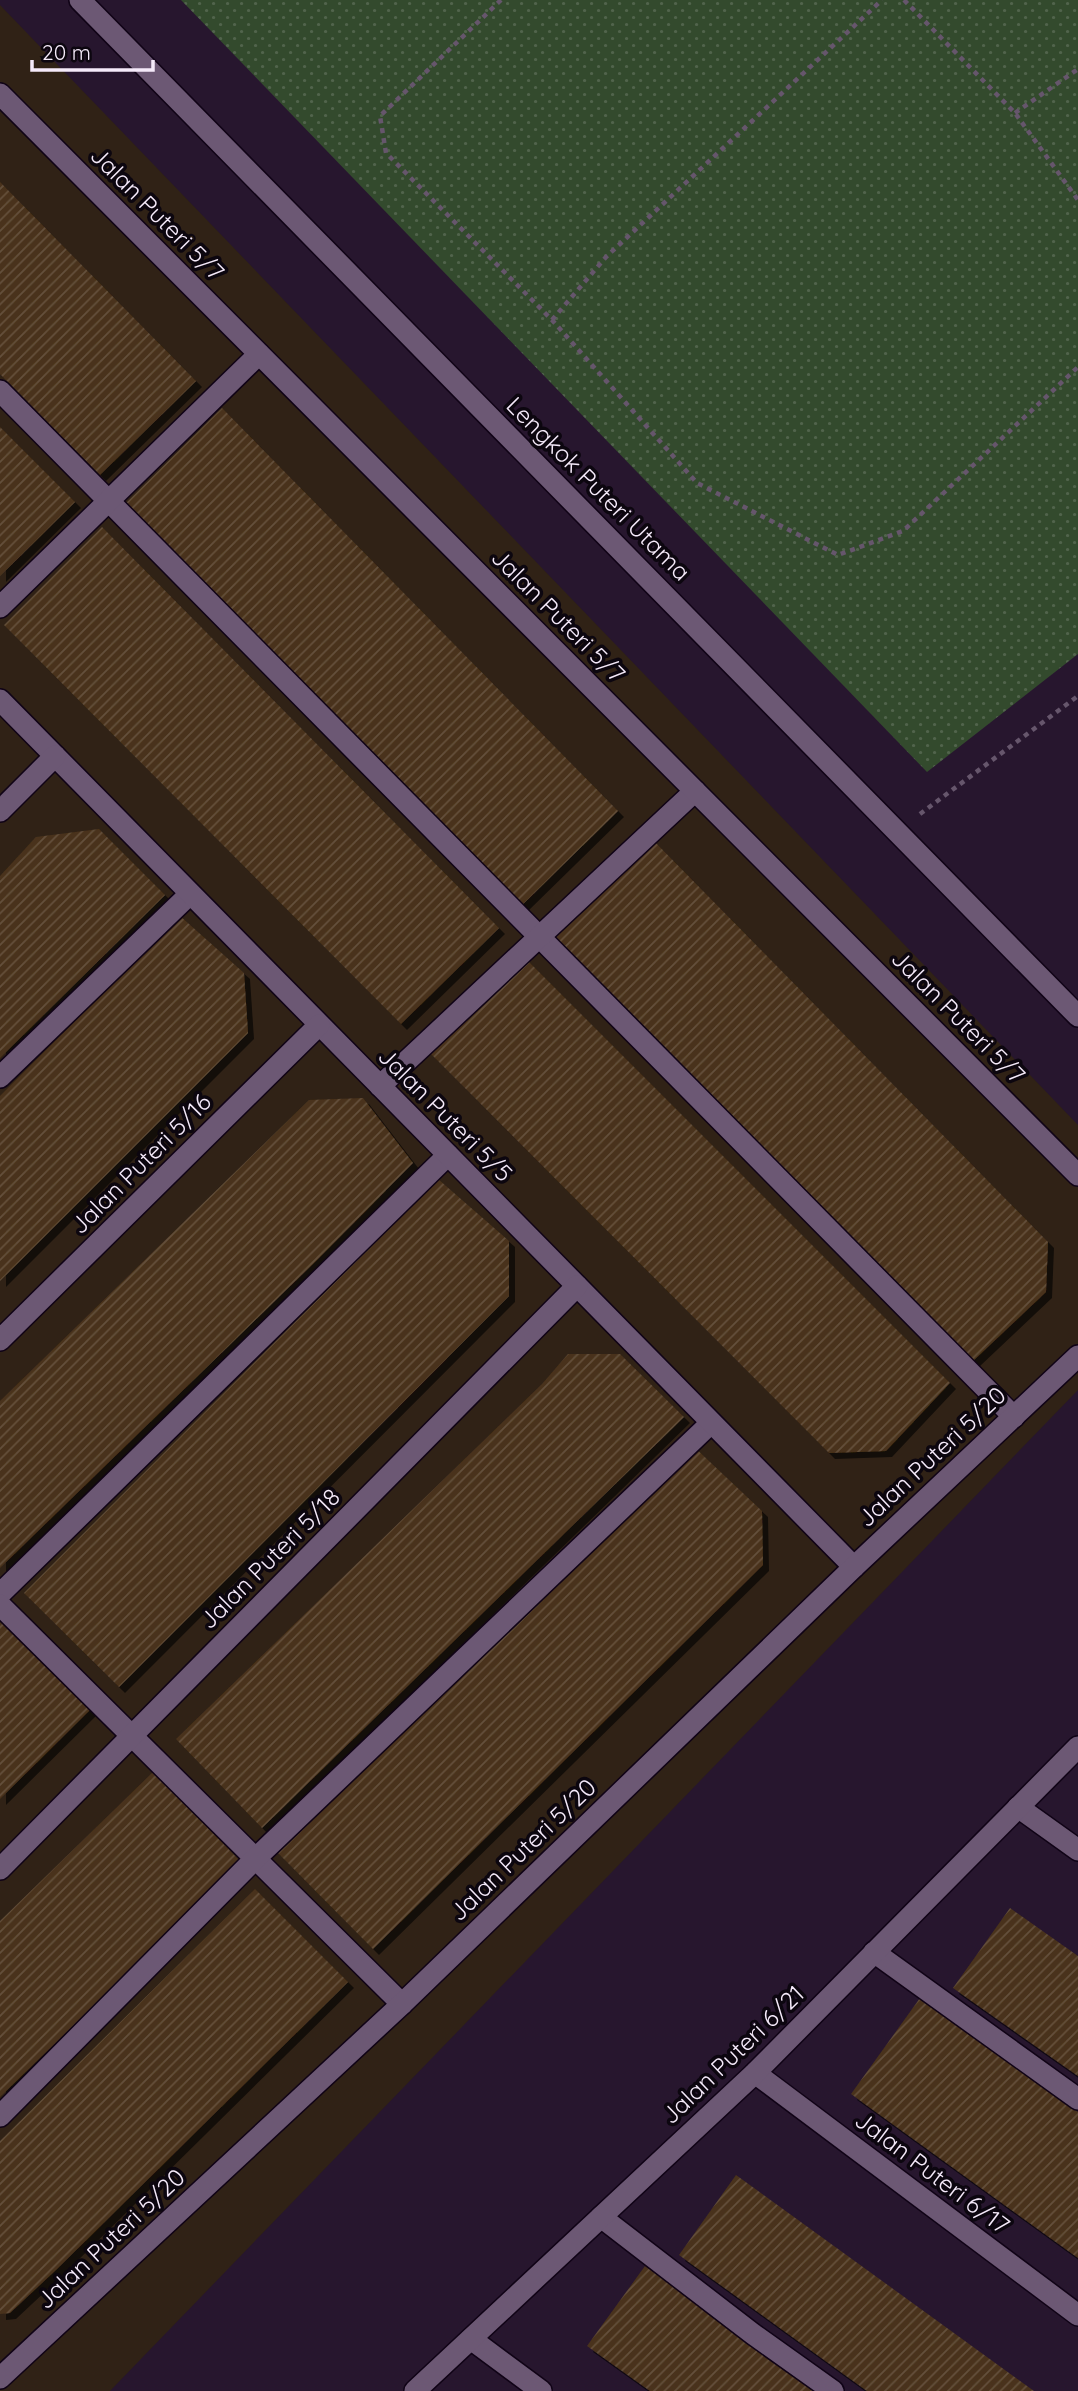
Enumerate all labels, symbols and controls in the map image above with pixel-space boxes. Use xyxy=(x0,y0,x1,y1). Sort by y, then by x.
scale bar xyxy=(32,28,152,72)
text: 20 m xyxy=(42,39,91,65)
street label: Jalan Puteri 5/7 xyxy=(85,140,231,286)
street label: Lengkok Puteri Utama xyxy=(500,390,697,587)
street label: Jalan Puteri 5/7 xyxy=(486,542,632,688)
street label: Jalan Puteri 5/7 xyxy=(886,943,1032,1089)
street label: Jalan Puteri 5/5 xyxy=(372,1041,519,1188)
street label: Jalan Puteri 5/16 xyxy=(64,1087,217,1240)
street label: Jalan Puteri 5/20 xyxy=(851,1380,1012,1533)
street label: Jalan Puteri 5/18 xyxy=(193,1482,346,1635)
street label: Jalan Puteri 5/20 xyxy=(443,1772,602,1927)
street label: Jalan Puteri 6/21 xyxy=(655,1979,810,2130)
street label: Jalan Puteri 6/17 xyxy=(849,2104,1016,2240)
street label: Jalan Puteri 5/20 xyxy=(30,2162,191,2315)

